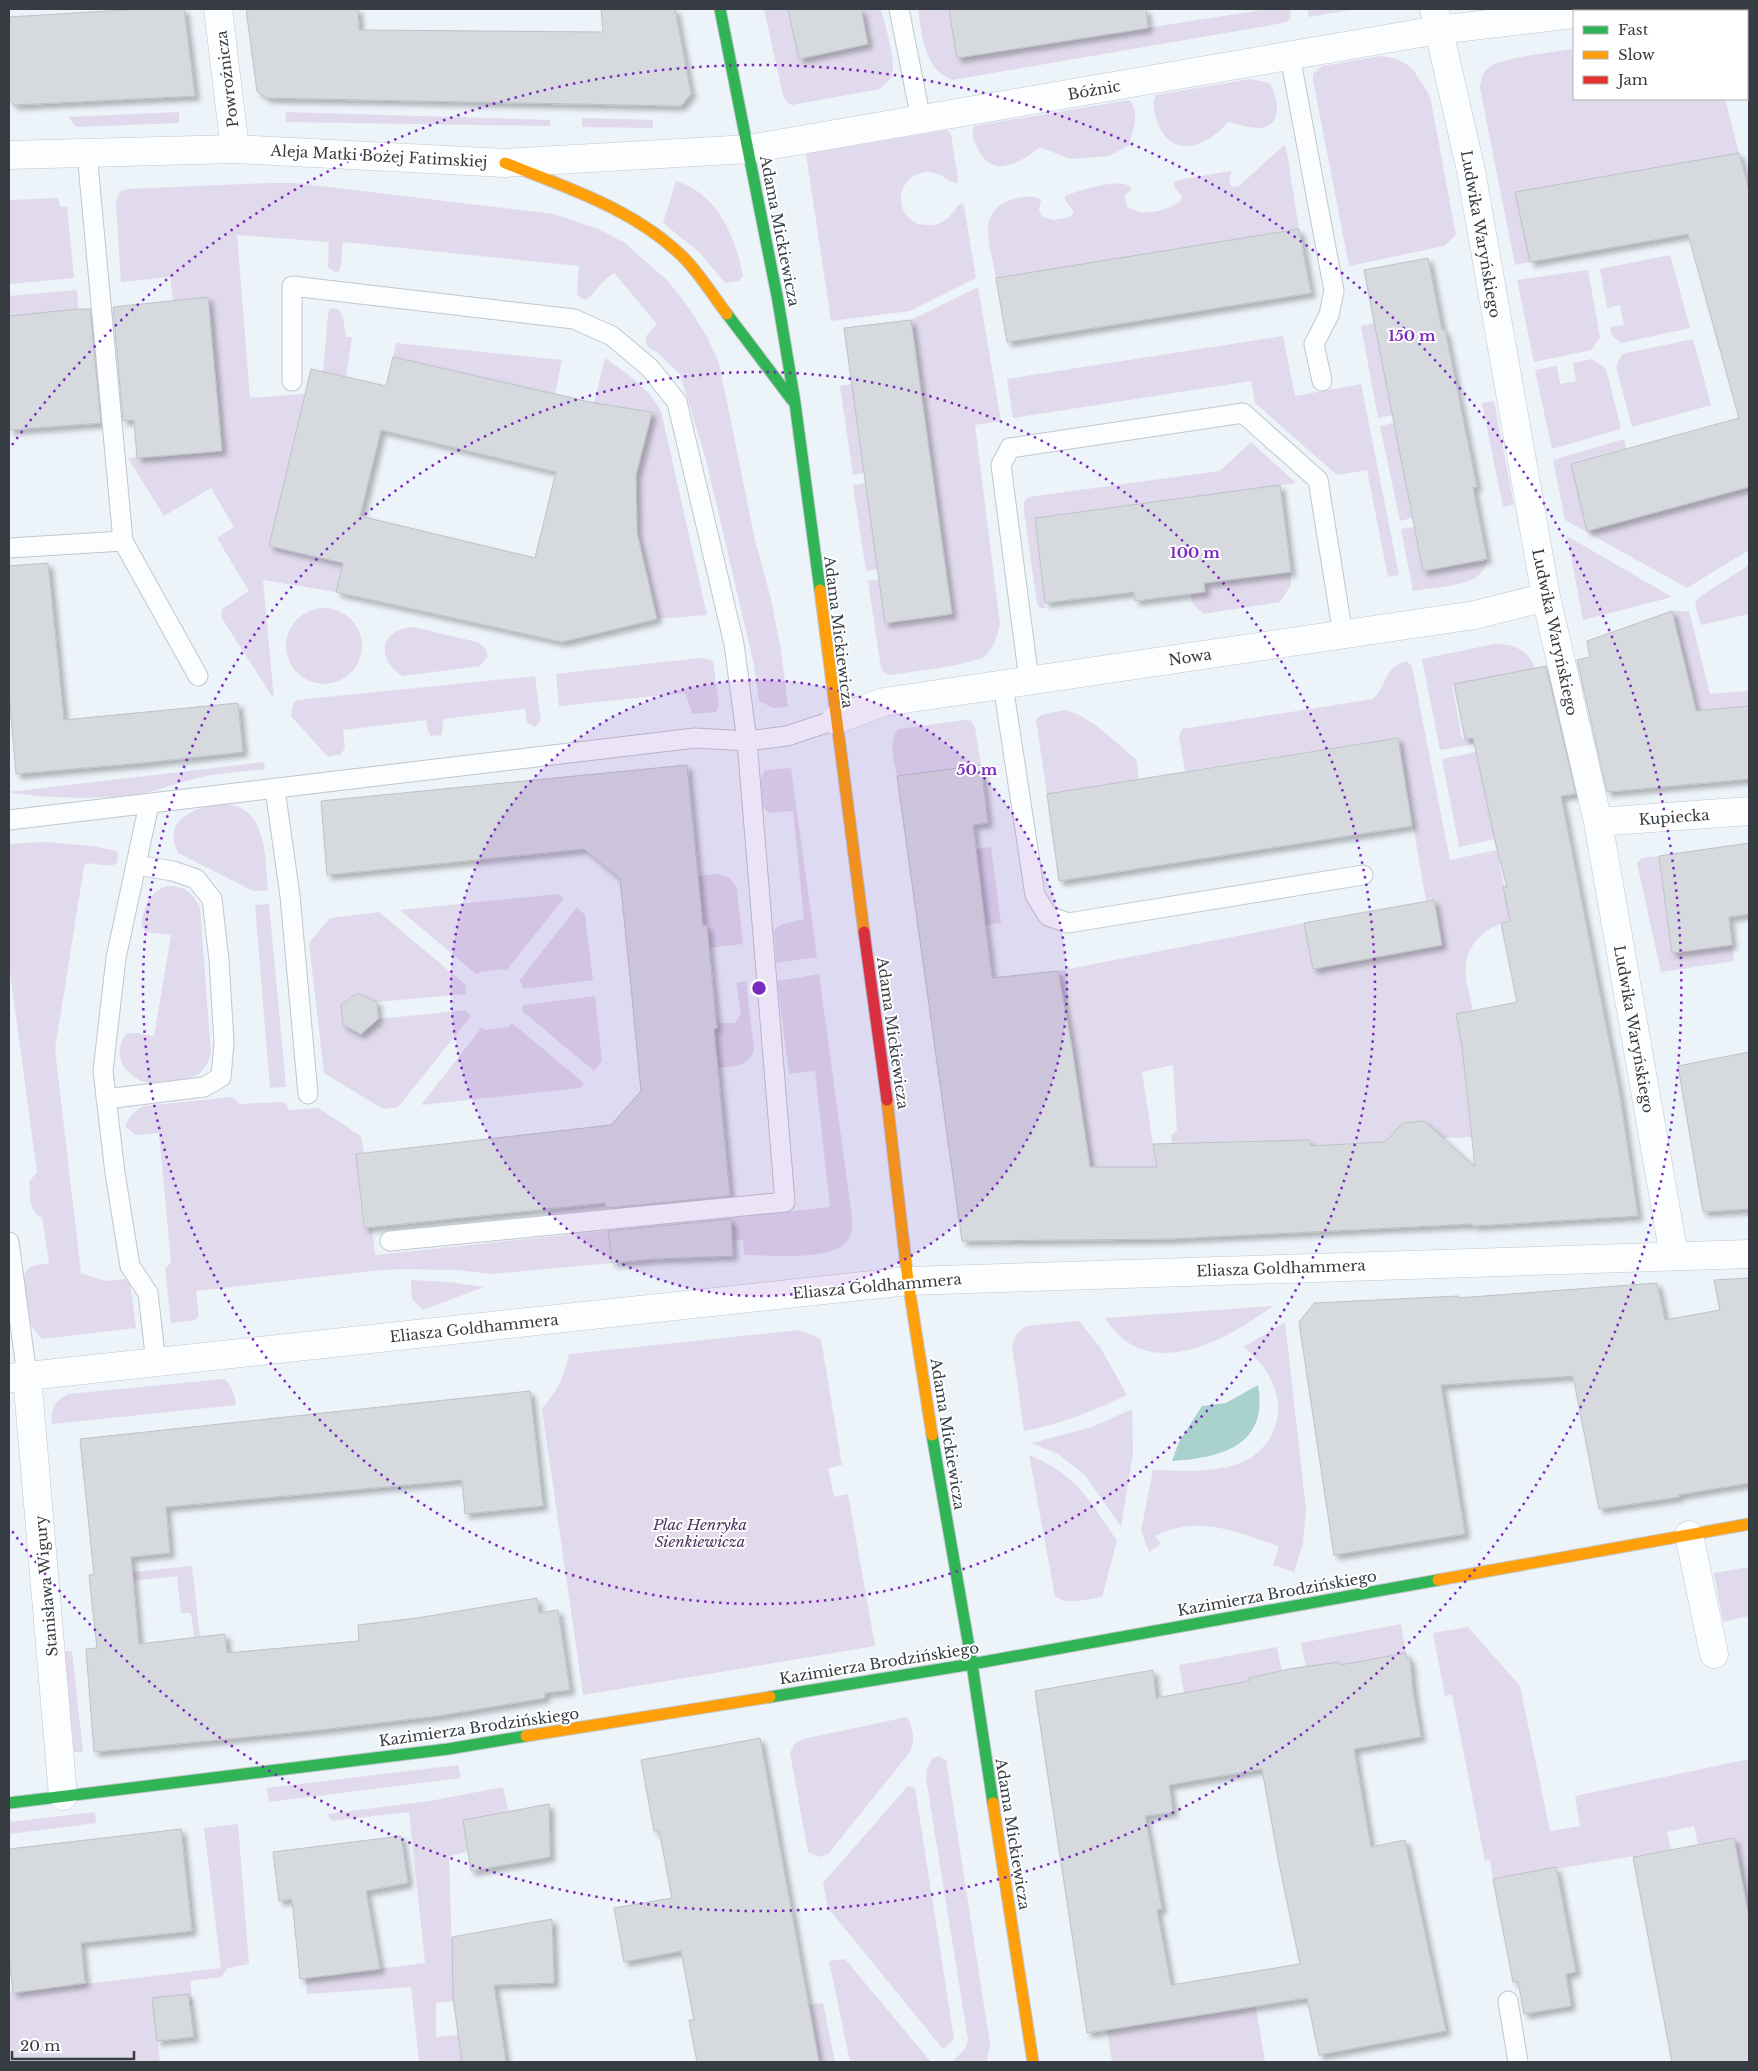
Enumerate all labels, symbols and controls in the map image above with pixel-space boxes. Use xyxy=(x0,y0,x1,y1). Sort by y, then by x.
legend xyxy=(1573,10,1748,100)
text: Fast xyxy=(1618,20,1649,39)
street label: Powroźnicza xyxy=(212,29,242,128)
text: Slow xyxy=(1618,45,1655,64)
text: Jam xyxy=(1616,70,1648,89)
street label: Bóżnic xyxy=(1066,76,1122,104)
street label: Aleja Matki Bożej Fatimskiej xyxy=(269,141,488,171)
street label: Ludwika Waryńskiego xyxy=(1457,149,1505,320)
street label: Adama Mickiewicza xyxy=(756,153,804,309)
text: 150 m xyxy=(1388,326,1436,345)
text: 100 m xyxy=(1170,543,1220,562)
street label: Ludwika Waryńskiego xyxy=(1528,547,1582,717)
street label: Adama Mickiewicza xyxy=(820,554,858,710)
street label: Nowa xyxy=(1167,644,1214,669)
text: 50 m xyxy=(957,760,998,779)
street label: Kupiecka xyxy=(1638,805,1711,829)
street label: Ludwika Waryńskiego xyxy=(1610,944,1658,1115)
street label: Adama Mickiewicza xyxy=(873,955,913,1111)
centre of rings xyxy=(750,979,768,997)
street label: Eliasza Goldhammera xyxy=(1196,1256,1367,1280)
street label: Eliasza Goldhammera xyxy=(792,1269,963,1303)
street label: Eliasza Goldhammera xyxy=(389,1310,560,1346)
street label: Adama Mickiewicza xyxy=(926,1356,969,1512)
street label: Stanisława Wigury xyxy=(30,1514,62,1657)
park label: Plac Henryka Sienkiewicza xyxy=(652,1515,747,1551)
street label: Kazimierza Brodzińskiego xyxy=(1176,1566,1378,1620)
street label: Kazimierza Brodzińskiego xyxy=(778,1638,980,1688)
street label: Kazimierza Brodzińskiego xyxy=(378,1704,580,1750)
street label: Adama Mickiewicza xyxy=(991,1756,1034,1912)
scale bar xyxy=(12,2028,135,2060)
text: 20 m xyxy=(20,2036,60,2055)

